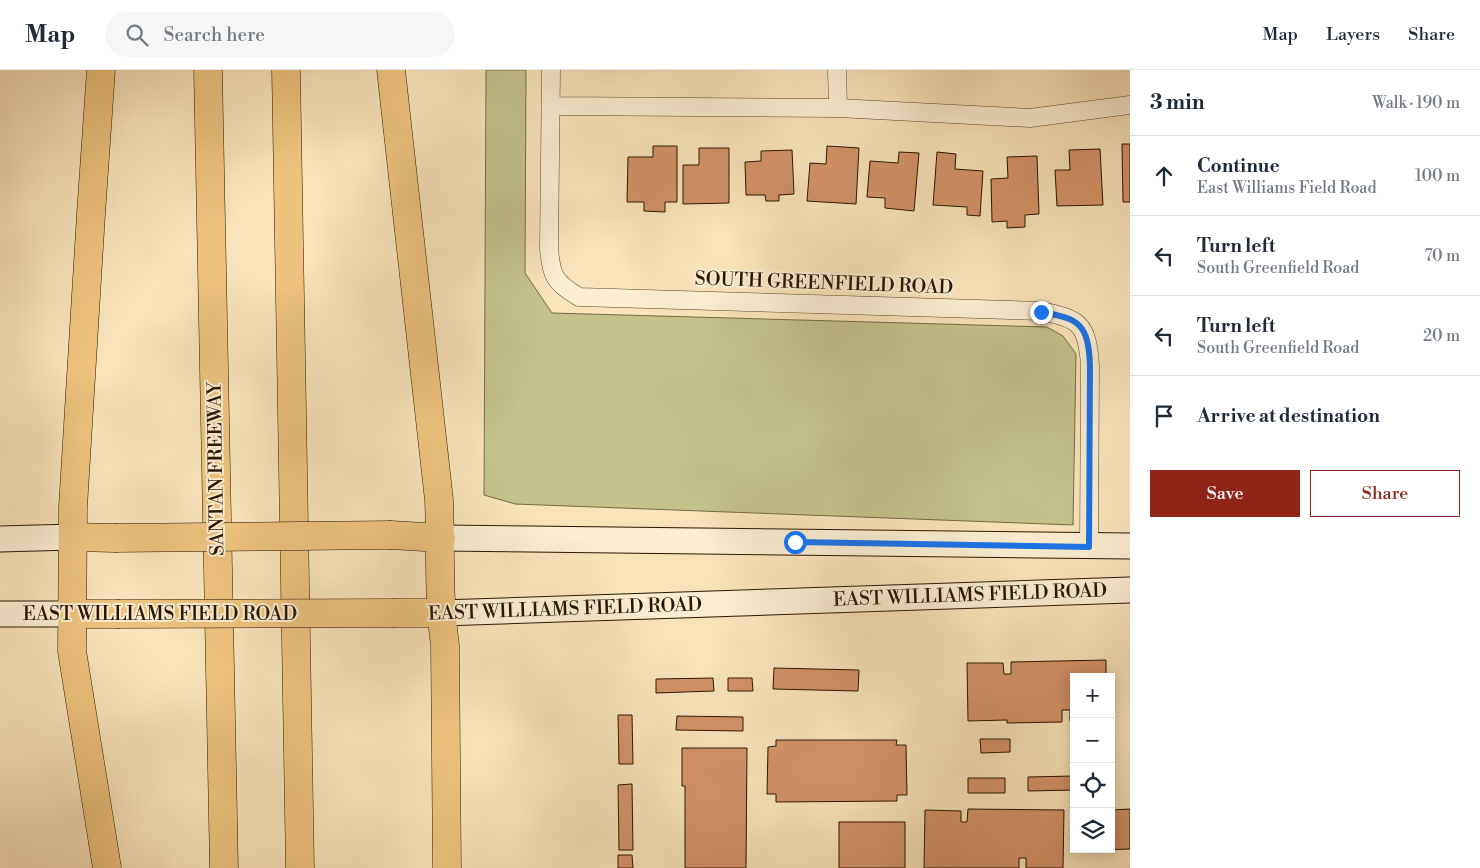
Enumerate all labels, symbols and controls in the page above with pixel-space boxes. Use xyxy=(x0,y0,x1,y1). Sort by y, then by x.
search box xyxy=(105,12,455,57)
text: Map xyxy=(25,20,75,50)
icon: search xyxy=(123,21,151,49)
text: Search here xyxy=(163,23,265,47)
text: Map xyxy=(1263,23,1298,46)
text: Layers xyxy=(1326,23,1380,46)
text: Share xyxy=(1408,23,1455,46)
text: 3 min xyxy=(1150,90,1205,116)
text: Walk · 190 m xyxy=(1372,93,1460,113)
text: Continue xyxy=(1197,154,1280,178)
icon: ahead xyxy=(1150,162,1178,190)
text: 100 m xyxy=(1415,166,1460,186)
text: East Williams Field Road xyxy=(1197,178,1377,198)
text: Turn left xyxy=(1197,234,1276,258)
icon: left xyxy=(1150,242,1178,270)
text: 70 m xyxy=(1424,246,1460,266)
text: South Greenfield Road xyxy=(1197,258,1359,278)
street label: SOUTH GREENFIELD ROAD xyxy=(694,266,954,300)
route end xyxy=(1030,301,1053,324)
text: Turn left xyxy=(1197,314,1276,338)
icon: left xyxy=(1150,322,1178,350)
text: 20 m xyxy=(1423,326,1460,346)
text: South Greenfield Road xyxy=(1197,338,1359,358)
street label: SANTAN FREEWAY xyxy=(202,380,230,556)
icon: arrive xyxy=(1150,402,1178,430)
text: Arrive at destination xyxy=(1197,404,1380,428)
button: Save xyxy=(1150,470,1300,517)
button: Share xyxy=(1310,470,1460,517)
route start xyxy=(784,531,807,554)
street label: EAST WILLIAMS FIELD ROAD xyxy=(833,578,1107,612)
street label: EAST WILLIAMS FIELD ROAD xyxy=(428,592,702,626)
street label: EAST WILLIAMS FIELD ROAD xyxy=(23,602,297,626)
map controls xyxy=(1070,673,1115,853)
button: + xyxy=(1070,673,1115,718)
button: − xyxy=(1070,718,1115,763)
button: locate xyxy=(1070,763,1115,808)
button: layers xyxy=(1070,808,1115,853)

